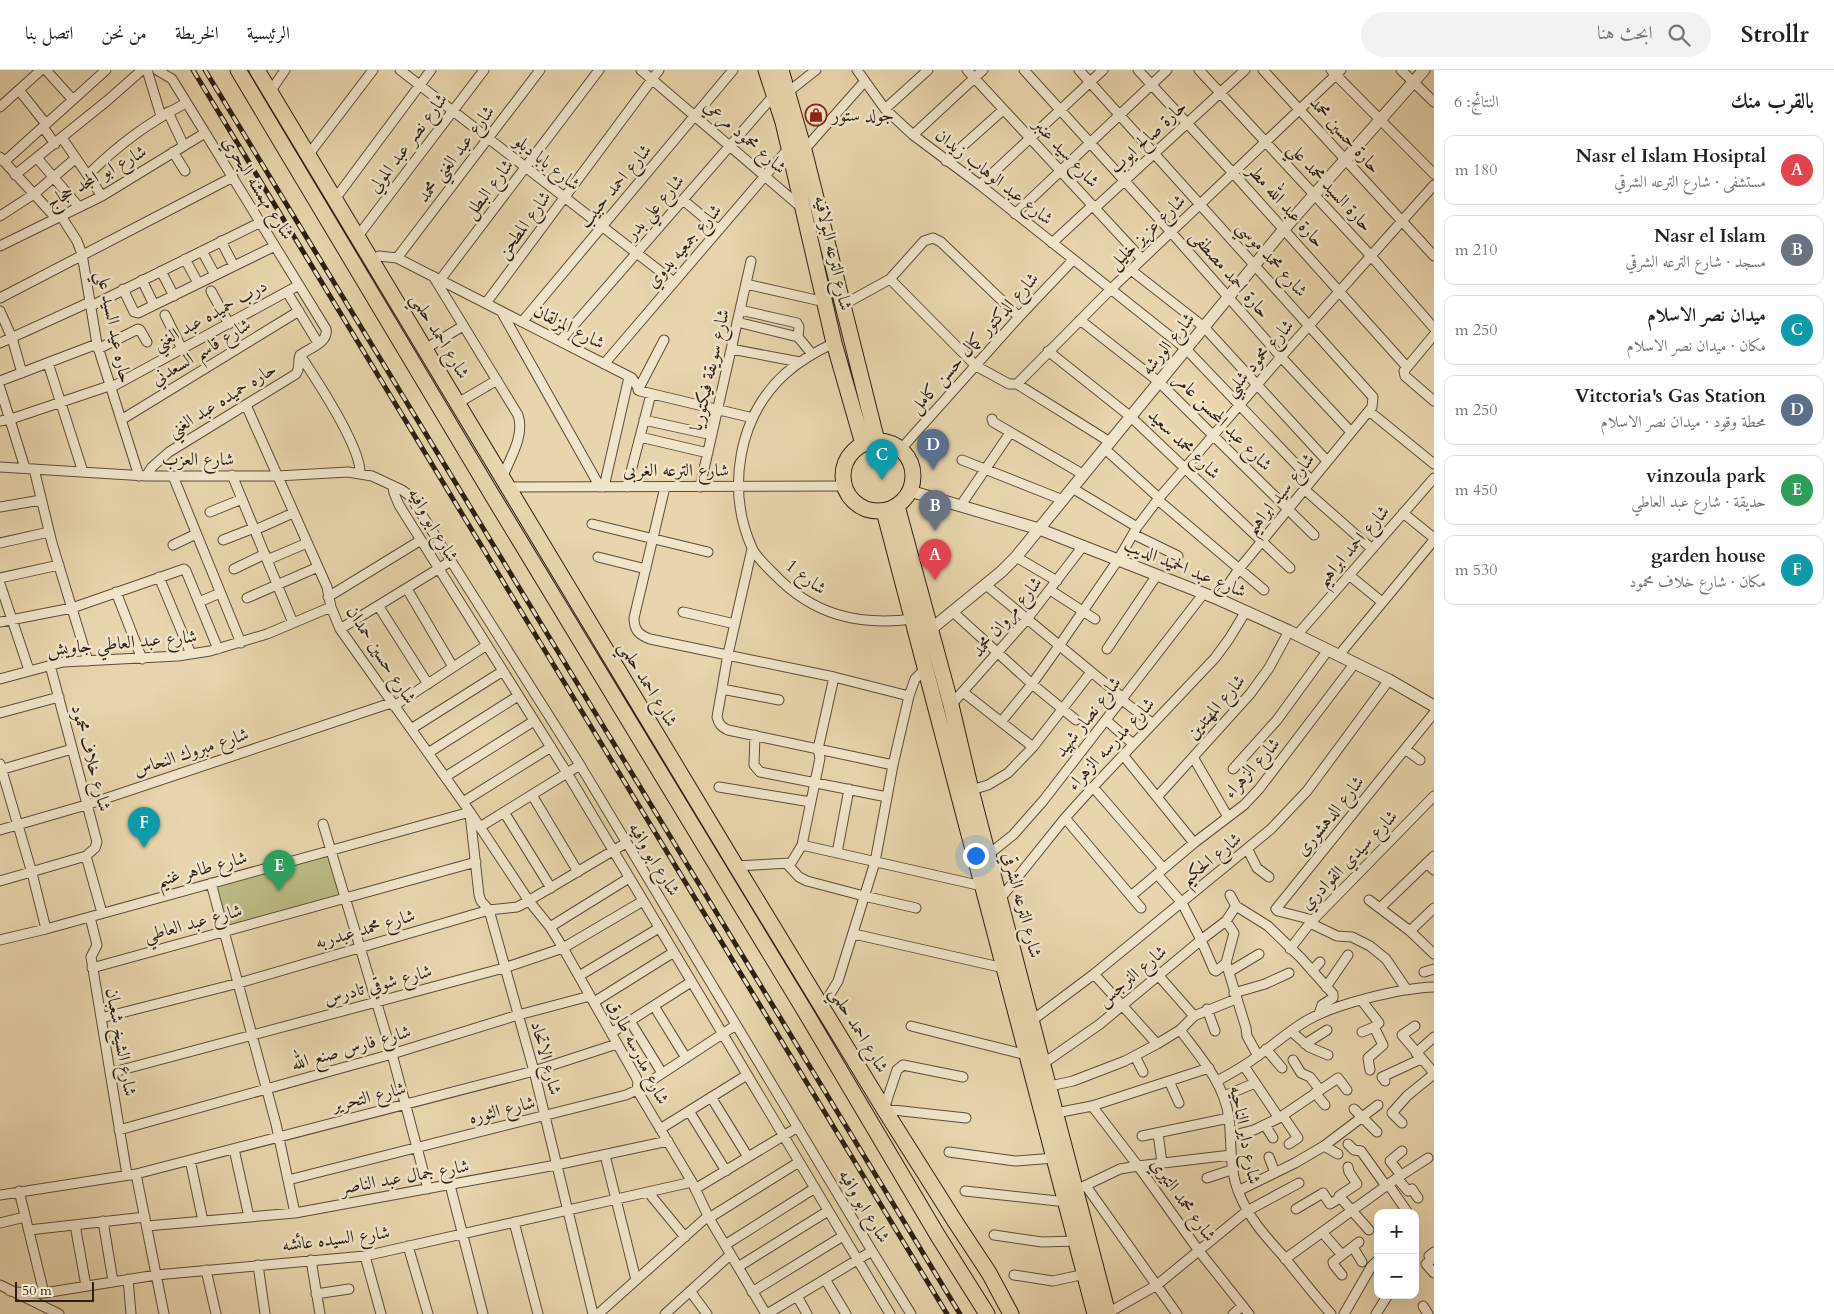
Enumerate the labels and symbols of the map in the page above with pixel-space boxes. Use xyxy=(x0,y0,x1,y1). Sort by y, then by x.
street label: شارع نصر عبد المولي xyxy=(362,88,455,199)
street label: حارة حسين محمد xyxy=(1304,91,1386,179)
street label: شارع محمود مرعي xyxy=(697,94,792,182)
street label: حارة صالح ايوب xyxy=(1104,94,1194,182)
street label: شارع عبد الغني محمد xyxy=(411,100,504,210)
shop icon: جولد ستور xyxy=(804,103,828,127)
place label: جولد ستور xyxy=(830,103,894,128)
street label: شارع سيد عنبر xyxy=(1024,111,1105,195)
street label: شارع عبد الوهاب زيدان xyxy=(928,123,1058,233)
street label: شارع بابا دبلو xyxy=(506,128,585,198)
street label: شارع مهمشه البحري xyxy=(214,131,300,246)
street label: حارة السيد محمد علي xyxy=(1279,137,1378,240)
street label: شارع ابو المجد حجاج xyxy=(41,139,152,218)
street label: شارع احمد حبيب xyxy=(572,139,659,235)
street label: شارع البطل xyxy=(458,154,521,225)
street label: حارة عبد الله مطر xyxy=(1240,156,1332,253)
street label: شارع علي بدر xyxy=(618,169,693,249)
street label: شارع المطحن xyxy=(491,186,559,265)
street label: شارع عزيز خليل xyxy=(1103,189,1193,277)
street label: شارع الترعه البولاقيه xyxy=(806,193,858,313)
street label: شارع جمعيه بدوي xyxy=(640,198,729,295)
street label: شارع محمد موسي xyxy=(1228,215,1313,305)
street label: حارة احمد مصطفى xyxy=(1184,224,1276,324)
street label: شارع الدكتور كمال حسن كامل xyxy=(904,267,1046,421)
street label: حاره عيد السيد علي xyxy=(86,269,138,386)
street label: درب حميده عبد الغني xyxy=(148,273,274,360)
street label: شارع احمد حلمي xyxy=(401,288,476,386)
street label: شارع المزلقان xyxy=(528,298,609,357)
street label: شارع سويقة فيكتوريا xyxy=(684,307,738,434)
street label: شارع الورشه xyxy=(1135,308,1202,382)
street label: شارع قاسم السعدني xyxy=(146,312,258,396)
street label: شارع محمود شلبي xyxy=(1218,314,1303,405)
street label: حاره حميده عبد الغني xyxy=(163,356,283,447)
street label: شارع عبد المحسن عامر xyxy=(1167,367,1278,478)
street label: شارع محمد سعيد xyxy=(1141,403,1226,486)
pin: D xyxy=(917,429,949,470)
pin: C xyxy=(866,439,898,480)
street label: شارع العزب xyxy=(162,447,234,474)
street label: شارع سيد ابراهيم xyxy=(1239,448,1325,543)
street label: شارع الترعه الغربى xyxy=(623,458,729,485)
street label: شارع ابو وافيه xyxy=(400,483,464,568)
pin: B xyxy=(919,490,951,531)
street label: شارع احمد ابراهيم xyxy=(1310,500,1399,596)
street label: شارع عبد الحميد الديب xyxy=(1119,532,1250,606)
pin: A xyxy=(919,539,951,580)
street label: شارع 1 xyxy=(779,553,832,602)
street label: شارع مروان محمد xyxy=(966,571,1050,664)
street label: شارع حسين حمدان xyxy=(338,601,422,710)
street label: شارع عبد العاطي جاويش xyxy=(46,624,198,666)
street label: شارع احمد حلمي xyxy=(609,636,684,734)
street label: شارع المهتدين xyxy=(1181,669,1253,746)
street label: شارع نصار شهيد xyxy=(1049,671,1129,764)
street label: شارع مدرسه الزهراء xyxy=(1061,692,1162,797)
street label: شارع خلاف محمود xyxy=(63,702,117,815)
street label: شارع مبروك النحاس xyxy=(130,722,252,784)
street label: شارع الزهراء xyxy=(1218,732,1288,805)
street label: شارع الدهشورى xyxy=(1290,771,1372,863)
street label: شارع سيدي القوادري xyxy=(1295,804,1405,917)
pin: F xyxy=(128,807,160,848)
street label: شارع ابو وافيه xyxy=(620,817,686,902)
street label: شارع الحكيم xyxy=(1175,827,1250,895)
your location xyxy=(963,843,989,869)
street label: شارع طاهر غنيم xyxy=(154,845,251,898)
street label: شارع الترعه الشرقي xyxy=(994,849,1048,961)
pin: E xyxy=(263,850,295,891)
street label: شارع عبد العاطي xyxy=(141,898,246,952)
street label: شارع محمد عبدربه xyxy=(312,903,418,957)
street label: شارع النرجس xyxy=(1092,939,1174,1014)
street label: شارع شوقي تادرس xyxy=(321,959,435,1013)
street label: شارع احمد حلمي xyxy=(820,982,895,1080)
street label: شارع الشيخ شعبان xyxy=(96,986,143,1099)
street label: شارع مدرسه طارق xyxy=(599,995,675,1110)
street label: شارع فارس صنع الله xyxy=(288,1017,415,1080)
street label: شارع الاتحاد xyxy=(522,1018,568,1098)
street label: شارع التحرير xyxy=(328,1076,409,1121)
street label: شارع داير الناحيه xyxy=(1221,1084,1267,1187)
street label: شارع الثوره xyxy=(466,1090,538,1132)
street label: شارع جمال عبد الناصر xyxy=(337,1153,472,1203)
street label: شارع محمد التيري xyxy=(1143,1153,1222,1248)
street label: شارع ابو وافيه xyxy=(830,1164,896,1249)
street label: شارع السيده عائشه xyxy=(281,1220,392,1260)
scale bar xyxy=(15,1279,94,1302)

